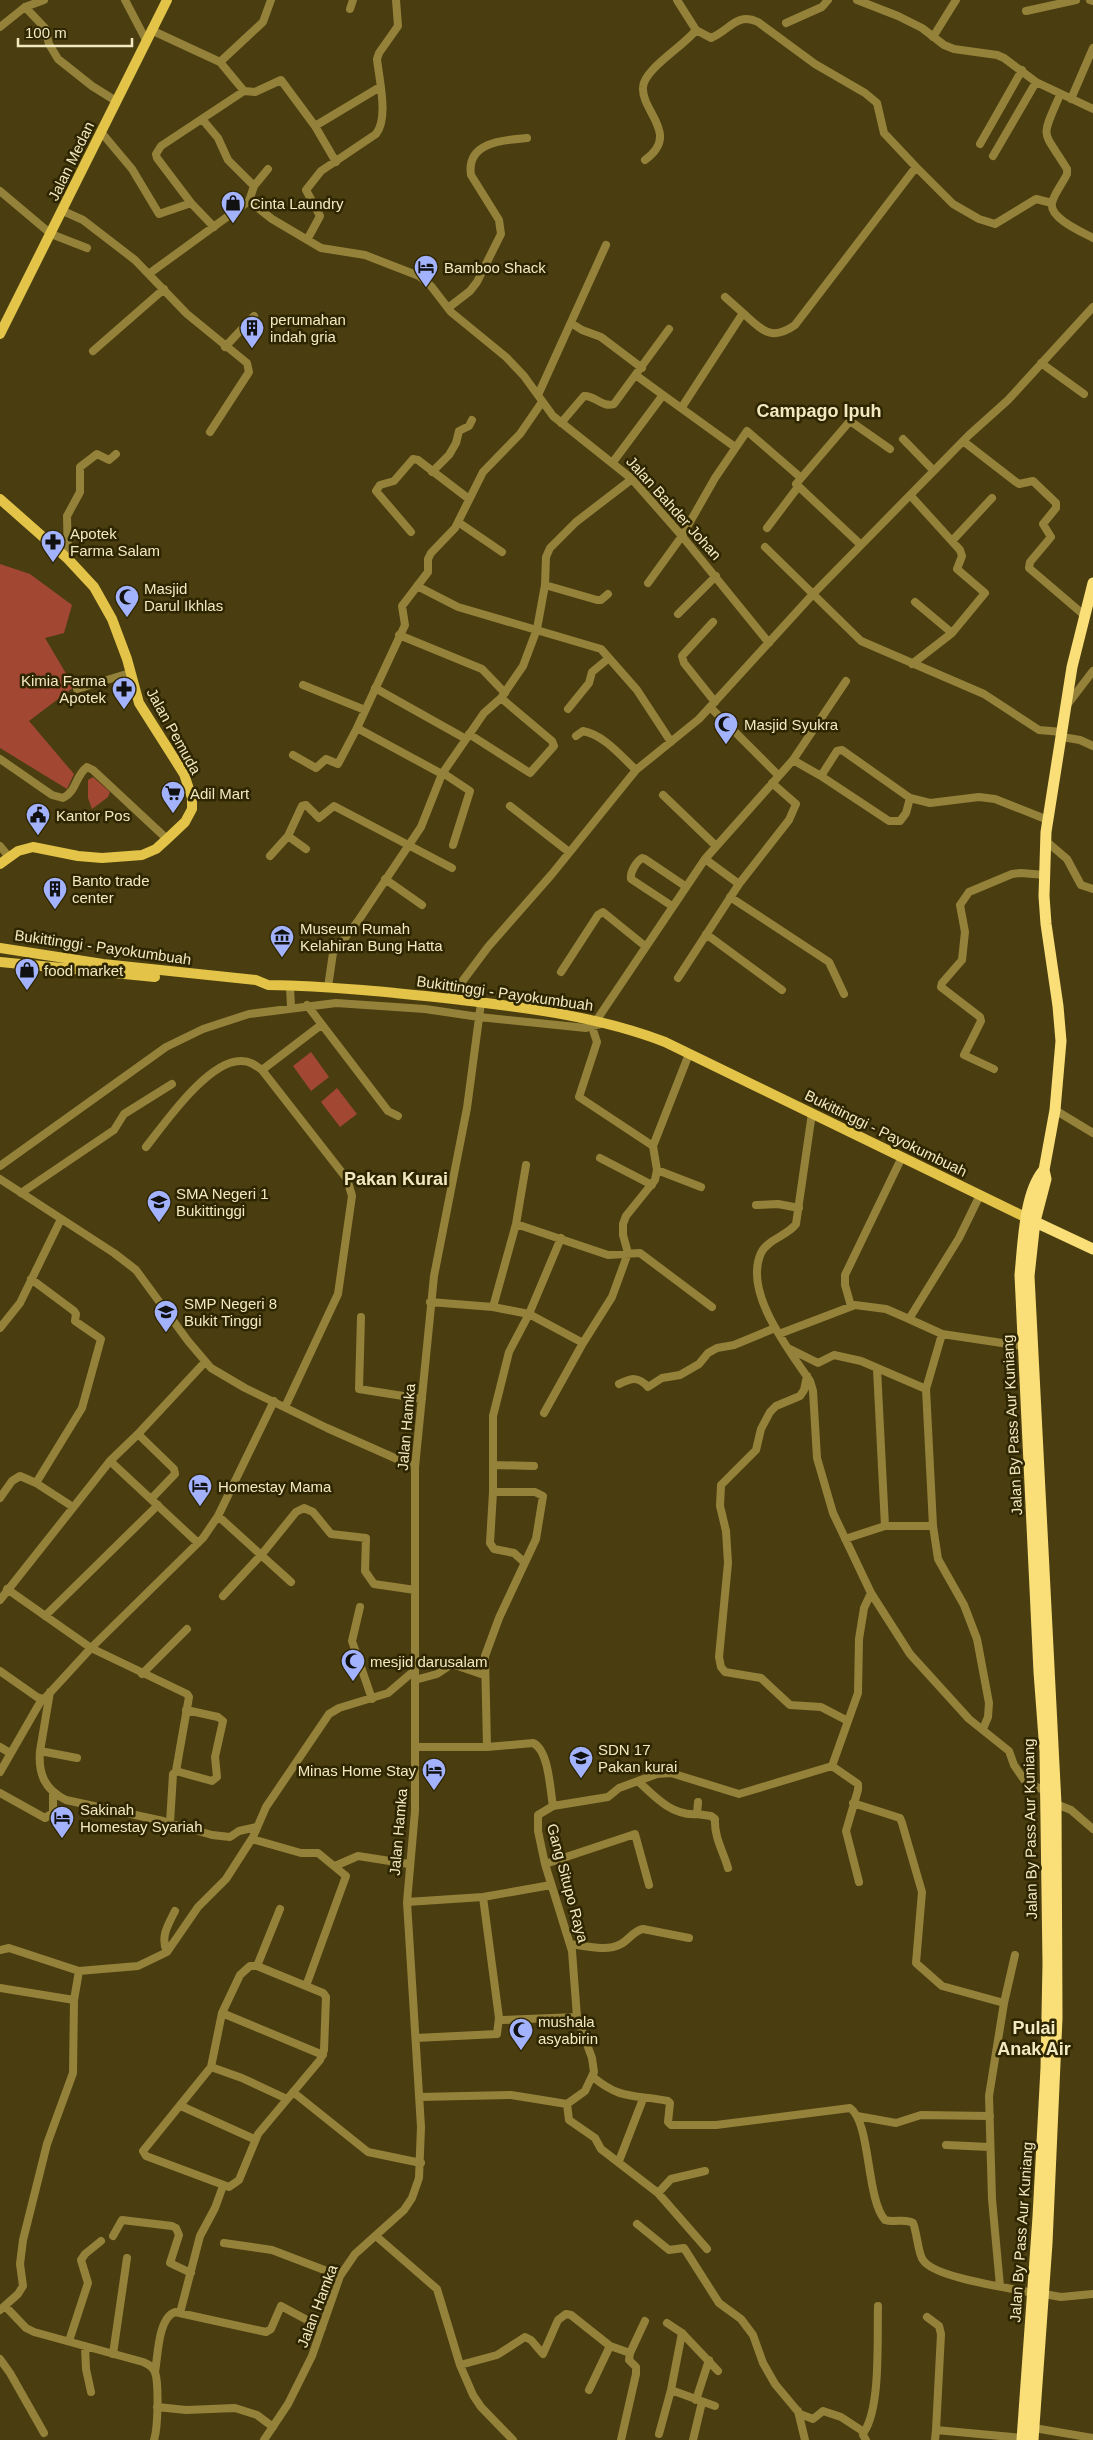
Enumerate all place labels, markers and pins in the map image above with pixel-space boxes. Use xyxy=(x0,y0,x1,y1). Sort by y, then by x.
shop icon: Cinta Laundry xyxy=(220,190,246,224)
place label: Cinta Laundry xyxy=(250,195,344,212)
hotel icon: Bamboo Shack xyxy=(413,254,439,288)
place label: Bamboo Shack xyxy=(444,259,546,276)
place label: perumahan indah gria xyxy=(270,311,346,345)
building icon: perumahan indah gria xyxy=(239,315,265,349)
place label: Apotek Farma Salam xyxy=(70,525,160,559)
pharmacy icon: Apotek Farma Salam xyxy=(40,529,66,563)
place label: Masjid Darul Ikhlas xyxy=(144,580,223,614)
mosque icon: Masjid Darul Ikhlas xyxy=(114,584,140,618)
place label: Kimia Farma Apotek xyxy=(21,672,107,706)
pharmacy icon: Kimia Farma Apotek xyxy=(111,676,137,710)
mosque icon: Masjid Syukra xyxy=(713,711,739,745)
place label: Masjid Syukra xyxy=(744,716,839,733)
supermarket icon: Adil Mart xyxy=(160,780,186,814)
place label: Adil Mart xyxy=(190,785,250,802)
public building icon: Kantor Pos xyxy=(25,802,51,836)
place label: Kantor Pos xyxy=(56,807,130,824)
place label: Banto trade center xyxy=(72,872,150,906)
building icon: Banto trade center xyxy=(42,876,68,910)
place label: Museum Rumah Kelahiran Bung Hatta xyxy=(300,920,443,954)
museum icon: Museum Rumah Kelahiran Bung Hatta xyxy=(269,924,295,958)
shop icon: food market xyxy=(14,957,40,991)
place label: food market xyxy=(44,962,124,979)
place label: SMA Negeri 1 Bukittinggi xyxy=(176,1185,269,1219)
school or university icon: SMA Negeri 1 Bukittinggi xyxy=(146,1189,172,1223)
place label: SMP Negeri 8 Bukit Tinggi xyxy=(184,1295,277,1329)
school or university icon: SMP Negeri 8 Bukit Tinggi xyxy=(153,1299,179,1333)
hotel icon: Homestay Mama xyxy=(187,1473,213,1507)
place label: Homestay Mama xyxy=(218,1478,332,1495)
mosque icon: mesjid darusalam xyxy=(340,1648,366,1682)
place label: mesjid darusalam xyxy=(370,1653,488,1670)
place label: SDN 17 Pakan kurai xyxy=(598,1741,677,1775)
school or university icon: SDN 17 Pakan kurai xyxy=(568,1745,594,1779)
hotel icon: Minas Home Stay xyxy=(421,1757,447,1791)
place label: Minas Home Stay xyxy=(298,1762,416,1779)
place label: Sakinah Homestay Syariah xyxy=(80,1801,203,1835)
hotel icon: Sakinah Homestay Syariah xyxy=(49,1805,75,1839)
place label: mushala asyabirin xyxy=(538,2013,598,2047)
mosque icon: mushala asyabirin xyxy=(508,2017,534,2051)

